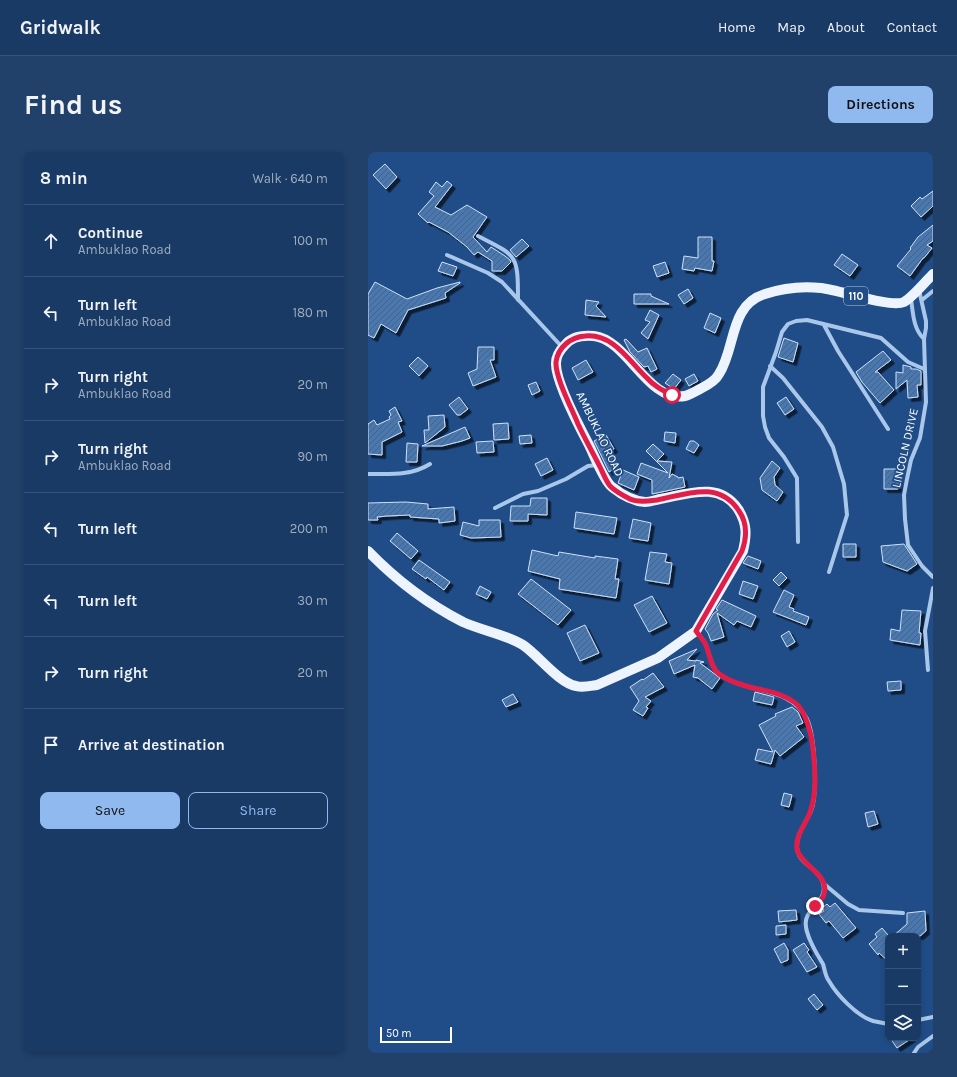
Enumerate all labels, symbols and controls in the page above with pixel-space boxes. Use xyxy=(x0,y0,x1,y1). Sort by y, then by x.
text: Gridwalk xyxy=(20,17,101,39)
text: Home xyxy=(718,19,755,36)
text: Map xyxy=(777,19,805,36)
text: About xyxy=(827,19,865,36)
text: Contact xyxy=(887,19,937,36)
button: Directions xyxy=(828,86,933,123)
text: Find us xyxy=(24,88,123,121)
text: 8 min xyxy=(40,168,88,188)
text: Walk · 640 m xyxy=(253,171,328,186)
text: Continue xyxy=(78,224,143,242)
icon: ahead xyxy=(40,230,62,252)
text: 100 m xyxy=(293,233,328,248)
text: Ambuklao Road xyxy=(78,242,171,257)
road number: 110 xyxy=(844,287,868,305)
text: Turn left xyxy=(78,296,137,314)
icon: left xyxy=(40,302,62,324)
text: 180 m xyxy=(293,305,328,320)
text: Ambuklao Road xyxy=(78,314,171,329)
text: Turn right xyxy=(78,368,148,386)
icon: right xyxy=(40,374,62,396)
text: 20 m xyxy=(298,377,328,392)
text: Ambuklao Road xyxy=(78,386,171,401)
route start xyxy=(663,386,681,404)
street label: AMBUKLAO ROAD xyxy=(573,389,627,479)
street label: LINCOLN DRIVE xyxy=(889,407,921,489)
text: Turn right xyxy=(78,440,148,458)
icon: right xyxy=(40,446,62,468)
text: 90 m xyxy=(297,449,328,464)
text: Ambuklao Road xyxy=(78,458,171,473)
icon: left xyxy=(40,518,62,540)
text: Turn left xyxy=(78,520,137,538)
text: 200 m xyxy=(290,521,328,536)
icon: left xyxy=(40,590,62,612)
text: Turn left xyxy=(78,592,137,610)
text: 30 m xyxy=(297,593,328,608)
icon: right xyxy=(40,662,62,684)
text: Turn right xyxy=(78,664,148,682)
text: 20 m xyxy=(298,665,328,680)
icon: arrive xyxy=(40,734,62,756)
text: Arrive at destination xyxy=(78,736,225,754)
button: Save xyxy=(40,792,180,829)
button: Share xyxy=(188,792,328,829)
route end xyxy=(806,897,824,915)
map controls xyxy=(885,933,921,1041)
button: + xyxy=(885,933,921,969)
button: − xyxy=(885,969,921,1005)
button: layers xyxy=(885,1005,921,1041)
scale bar xyxy=(380,1025,452,1044)
text: 50 m xyxy=(386,1027,412,1040)

